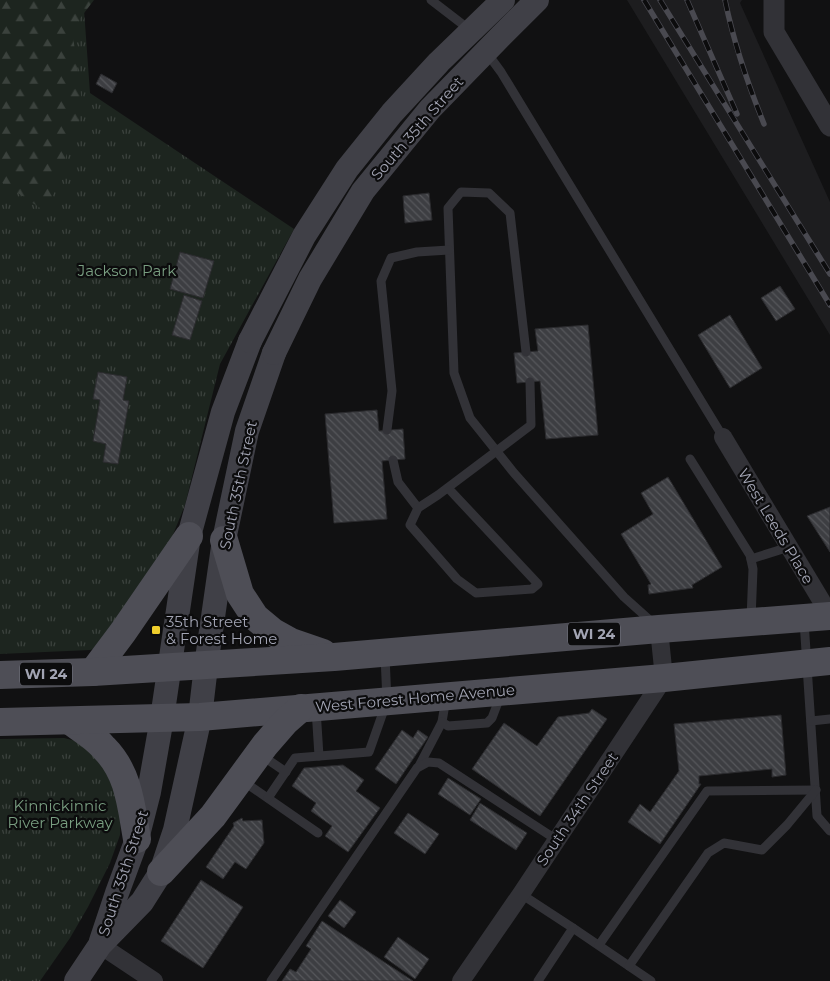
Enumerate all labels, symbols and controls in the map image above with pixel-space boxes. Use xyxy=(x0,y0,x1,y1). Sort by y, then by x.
street label: South 35th Street xyxy=(367,72,467,184)
park label: Jackson Park xyxy=(77,261,176,280)
street label: South 35th Street xyxy=(215,419,261,551)
street label: West Leeds Place xyxy=(734,465,818,587)
place label: 35th Street & Forest Home xyxy=(166,612,277,648)
road number: WI 24 xyxy=(568,622,620,646)
marker: 35th Street & Forest Home xyxy=(150,624,162,636)
road number: WI 24 xyxy=(20,662,72,686)
street label: West Forest Home Avenue xyxy=(314,680,516,716)
street label: South 34th Street xyxy=(532,749,622,869)
park label: Kinnickinnic River Parkway xyxy=(7,796,113,832)
street label: South 35th Street xyxy=(94,808,152,938)

